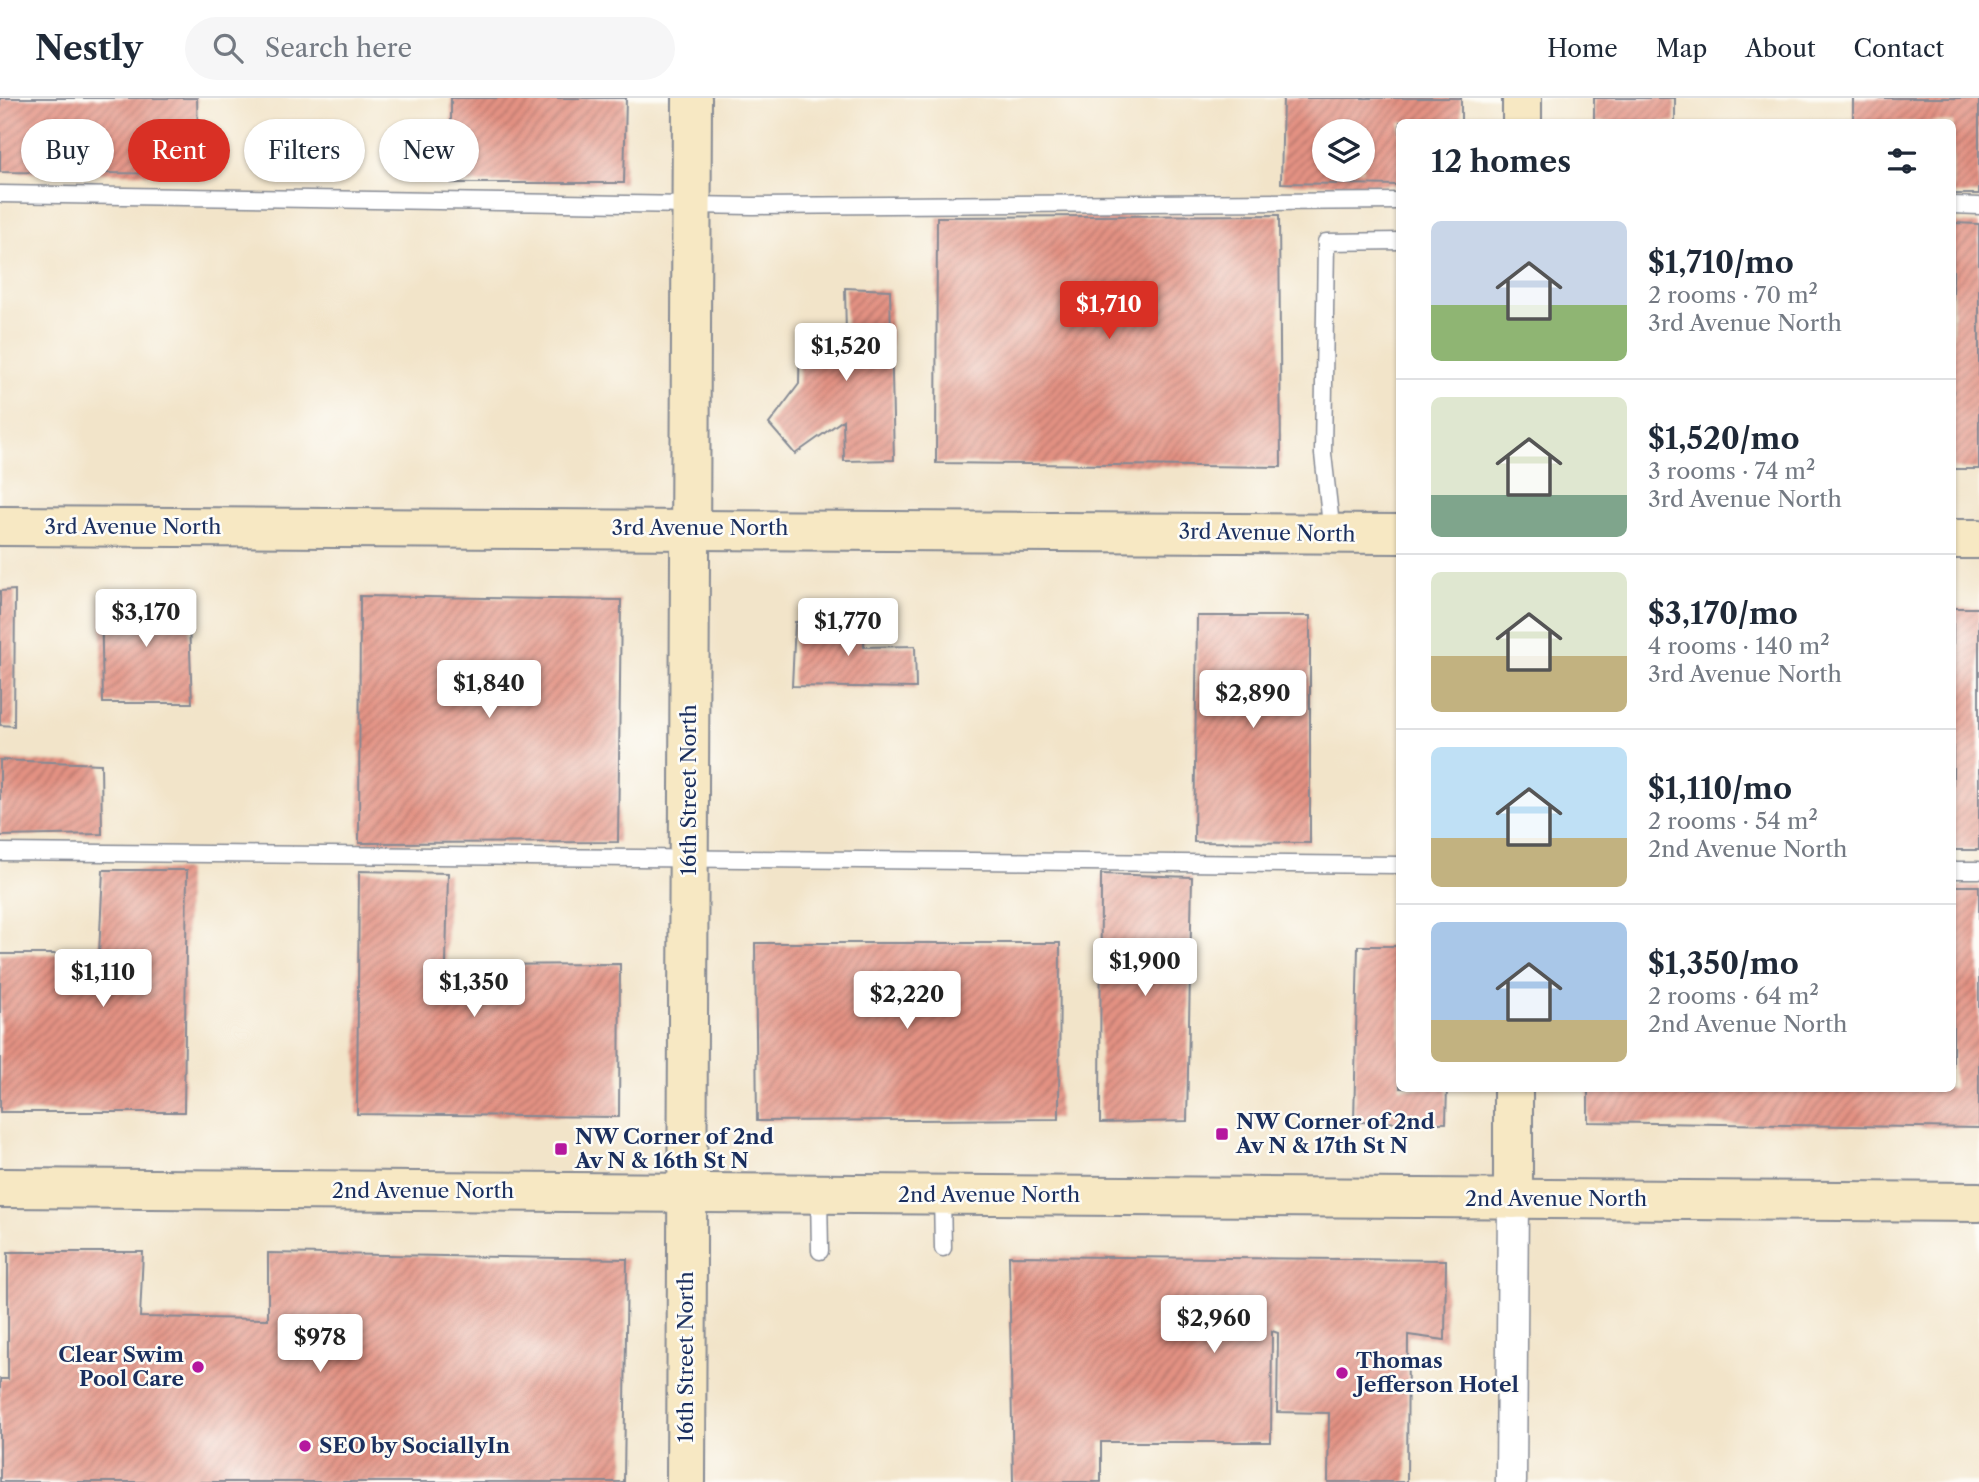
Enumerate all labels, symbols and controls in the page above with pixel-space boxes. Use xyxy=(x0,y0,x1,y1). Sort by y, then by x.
search box xyxy=(185,17,675,80)
text: Nestly xyxy=(35,28,143,69)
icon: search xyxy=(209,29,247,67)
text: Search here xyxy=(265,32,412,64)
text: Home xyxy=(1547,34,1618,63)
text: Map xyxy=(1656,34,1707,63)
text: About xyxy=(1745,34,1816,63)
text: Contact xyxy=(1854,34,1944,63)
chip: Buy xyxy=(21,119,114,182)
chip: Rent xyxy=(128,119,230,182)
chip: Filters xyxy=(244,119,365,182)
chip: New xyxy=(379,119,479,182)
map controls xyxy=(1312,119,1375,182)
button: layers xyxy=(1312,119,1375,182)
icon: filters xyxy=(1883,142,1921,180)
text: 12 homes xyxy=(1431,143,1571,180)
text: $1,710/mo xyxy=(1648,244,1794,281)
icon: home xyxy=(1487,249,1571,333)
text: 2 rooms · 70 m² xyxy=(1648,281,1818,309)
pin: $1,710 xyxy=(1052,282,1166,341)
text: $1,710 xyxy=(1076,290,1142,318)
text: 3rd Avenue North xyxy=(1648,309,1842,337)
pin: $1,520 xyxy=(789,324,903,383)
text: $1,520 xyxy=(811,332,881,360)
text: $1,520/mo xyxy=(1648,420,1800,457)
icon: home xyxy=(1487,425,1571,509)
text: 3 rooms · 74 m² xyxy=(1648,457,1815,485)
text: 3rd Avenue North xyxy=(1648,485,1842,513)
street label: 3rd Avenue North xyxy=(45,514,222,539)
street label: 3rd Avenue North xyxy=(612,515,789,540)
street label: 3rd Avenue North xyxy=(1178,518,1356,547)
pin: $3,170 xyxy=(89,589,203,649)
text: $3,170/mo xyxy=(1648,595,1798,632)
text: $3,170 xyxy=(111,598,181,626)
pin: $1,770 xyxy=(791,598,905,658)
icon: home xyxy=(1487,600,1571,684)
text: $1,770 xyxy=(814,607,882,635)
text: 4 rooms · 140 m² xyxy=(1648,632,1830,660)
pin: $1,840 xyxy=(432,660,546,720)
text: 3rd Avenue North xyxy=(1648,660,1842,688)
text: $1,840 xyxy=(453,669,525,697)
pin: $2,890 xyxy=(1196,670,1310,730)
text: $2,890 xyxy=(1215,679,1291,707)
street label: 16th Street North xyxy=(676,704,701,876)
text: $1,110/mo xyxy=(1648,770,1792,807)
icon: home xyxy=(1487,775,1571,859)
text: 2 rooms · 54 m² xyxy=(1648,807,1818,835)
text: 2nd Avenue North xyxy=(1648,835,1847,863)
pin: $1,900 xyxy=(1088,939,1202,998)
text: $1,350/mo xyxy=(1648,945,1799,982)
text: $1,900 xyxy=(1109,947,1181,975)
pin: $1,110 xyxy=(46,950,160,1009)
icon: home xyxy=(1487,950,1571,1034)
text: $1,110 xyxy=(71,958,135,986)
pin: $1,350 xyxy=(417,960,531,1019)
text: $1,350 xyxy=(439,968,509,996)
pin: $2,220 xyxy=(850,972,964,1031)
text: $2,220 xyxy=(870,980,944,1008)
text: 2 rooms · 64 m² xyxy=(1648,982,1819,1010)
text: 2nd Avenue North xyxy=(1648,1010,1847,1038)
place label: NW Corner of 2nd Av N & 17th St N xyxy=(1235,1109,1435,1158)
place label: NW Corner of 2nd Av N & 16th St N xyxy=(574,1124,774,1173)
marker: NW Corner of 2nd Av N & 17th St N xyxy=(1214,1126,1230,1142)
marker: NW Corner of 2nd Av N & 16th St N xyxy=(553,1141,569,1157)
street label: 2nd Avenue North xyxy=(332,1178,514,1203)
street label: 2nd Avenue North xyxy=(898,1182,1080,1207)
street label: 2nd Avenue North xyxy=(1465,1186,1647,1211)
street label: 16th Street North xyxy=(673,1271,698,1443)
pin: $2,960 xyxy=(1157,1296,1271,1355)
text: $2,960 xyxy=(1177,1304,1251,1332)
pin: $978 xyxy=(279,1314,361,1374)
text: $978 xyxy=(294,1323,346,1351)
place label: Clear Swim Pool Care xyxy=(58,1342,184,1391)
place label: Thomas Jefferson Hotel xyxy=(1352,1348,1519,1397)
marker: Clear Swim Pool Care xyxy=(190,1359,206,1375)
marker: Thomas Jefferson Hotel xyxy=(1334,1365,1350,1381)
place label: SEO by SociallyIn xyxy=(319,1433,511,1458)
marker: SEO by SociallyIn xyxy=(297,1438,313,1454)

